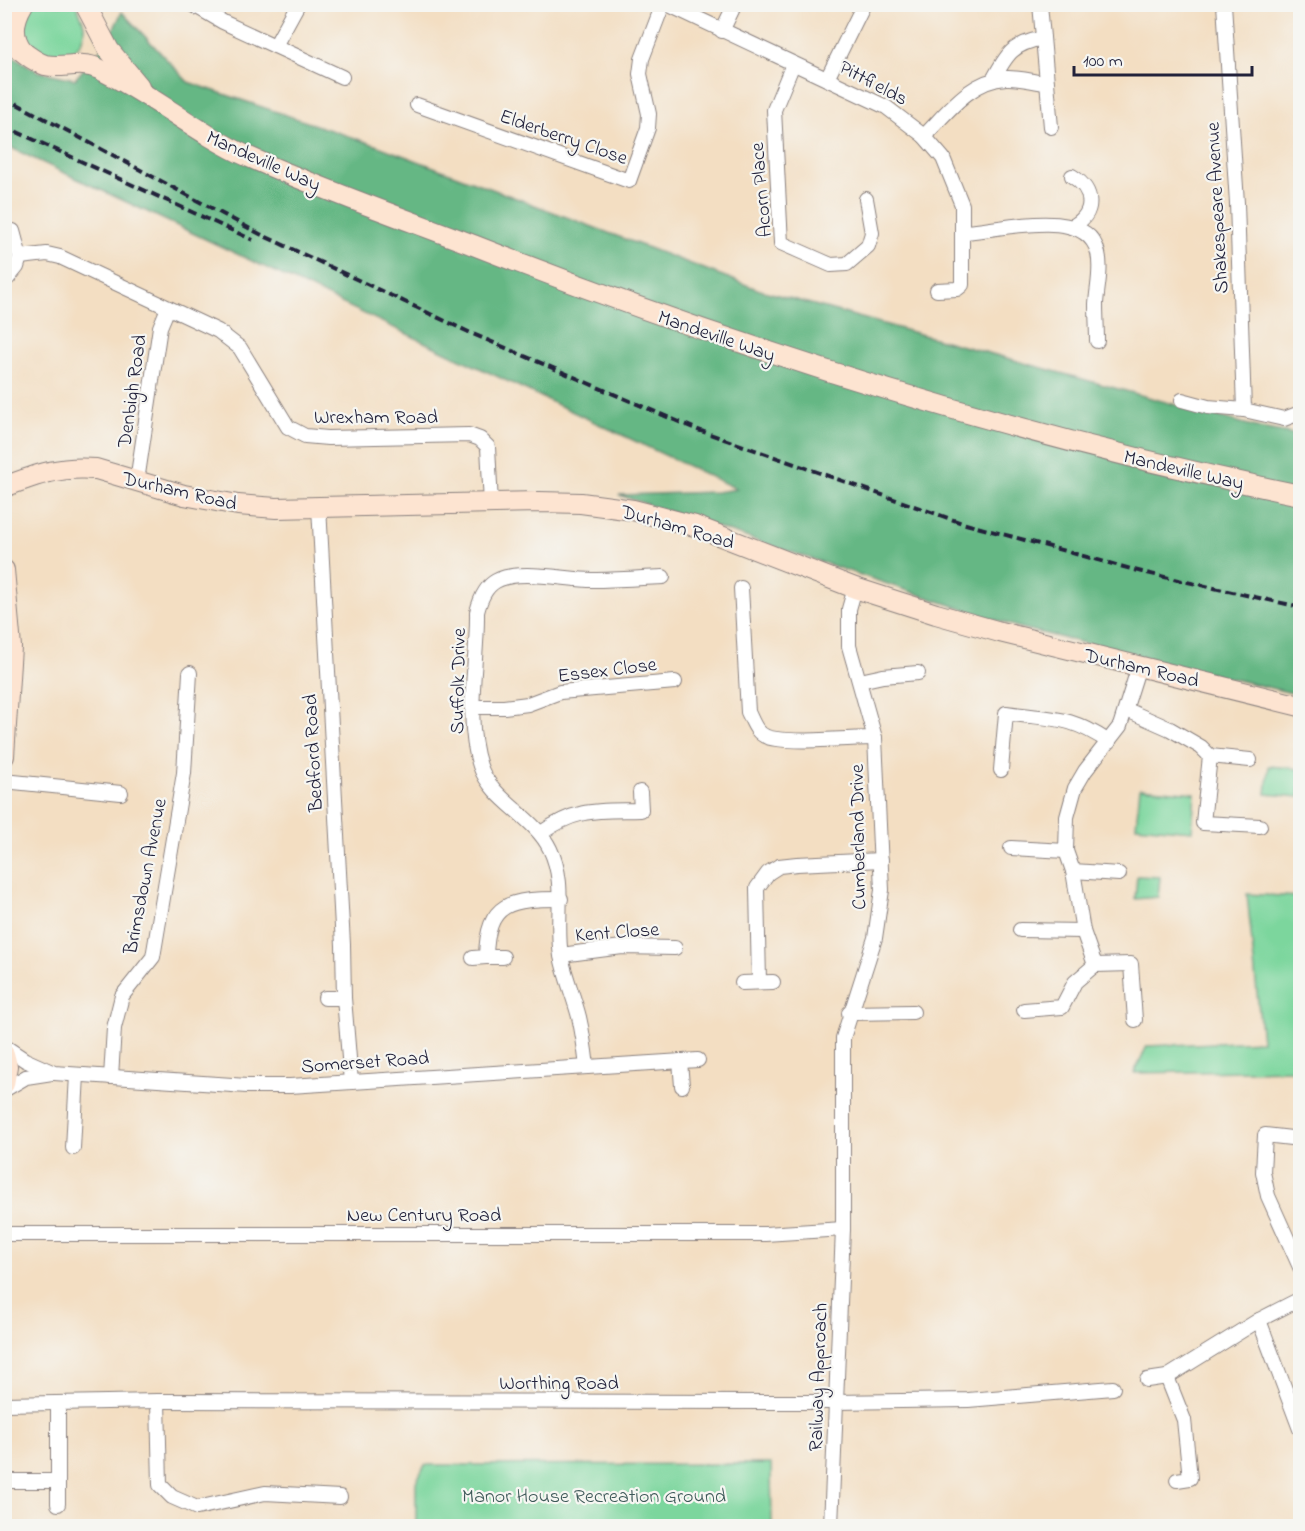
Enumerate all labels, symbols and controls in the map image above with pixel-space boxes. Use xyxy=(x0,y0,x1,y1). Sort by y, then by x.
scale bar xyxy=(1074,39,1252,77)
text: 100 m xyxy=(1083,49,1123,75)
street label: Pittfields xyxy=(833,54,912,114)
street label: Elderberry Close xyxy=(495,103,631,174)
street label: Shakespeare Avenue xyxy=(1200,121,1237,294)
street label: Mandeville Way xyxy=(201,124,325,200)
street label: Acorn Place xyxy=(744,141,781,238)
street label: Mandeville Way xyxy=(654,304,779,371)
street label: Denbigh Road xyxy=(111,333,157,451)
street label: Wrexham Road xyxy=(314,404,438,433)
street label: Mandeville Way xyxy=(1121,444,1246,499)
street label: Durham Road xyxy=(118,465,240,520)
street label: Durham Road xyxy=(616,498,737,558)
street label: Suffolk Drive xyxy=(444,628,475,734)
street label: Durham Road xyxy=(1080,642,1202,697)
street label: Essex Close xyxy=(556,651,658,692)
street label: Bedford Road xyxy=(297,693,332,814)
street label: Cumberland Drive xyxy=(844,764,875,910)
street label: Brimsdown Avenue xyxy=(117,796,176,958)
street label: Kent Close xyxy=(574,916,660,951)
street label: Somerset Road xyxy=(300,1045,430,1082)
street label: New Century Road xyxy=(347,1202,501,1231)
street label: Railway Approach xyxy=(802,1302,837,1452)
street label: Worthing Road xyxy=(499,1370,619,1400)
park label: Manor House Recreation Ground xyxy=(462,1483,726,1512)

